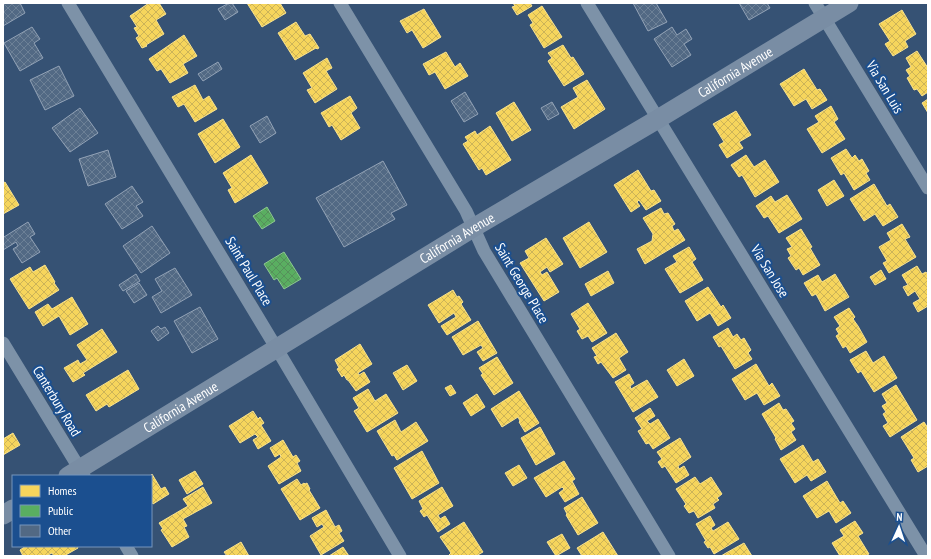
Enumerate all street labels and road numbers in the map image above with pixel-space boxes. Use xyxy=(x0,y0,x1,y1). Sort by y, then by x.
street label: California Avenue xyxy=(694,42,776,102)
street label: Via San Luis xyxy=(862,57,908,117)
street label: California Avenue xyxy=(416,208,498,268)
street label: Saint Paul Place xyxy=(221,233,277,309)
street label: Saint George Place xyxy=(491,240,553,327)
street label: Via San Jose xyxy=(746,240,793,301)
street label: Canterbury Road xyxy=(29,362,85,440)
street label: California Avenue xyxy=(140,377,221,437)

